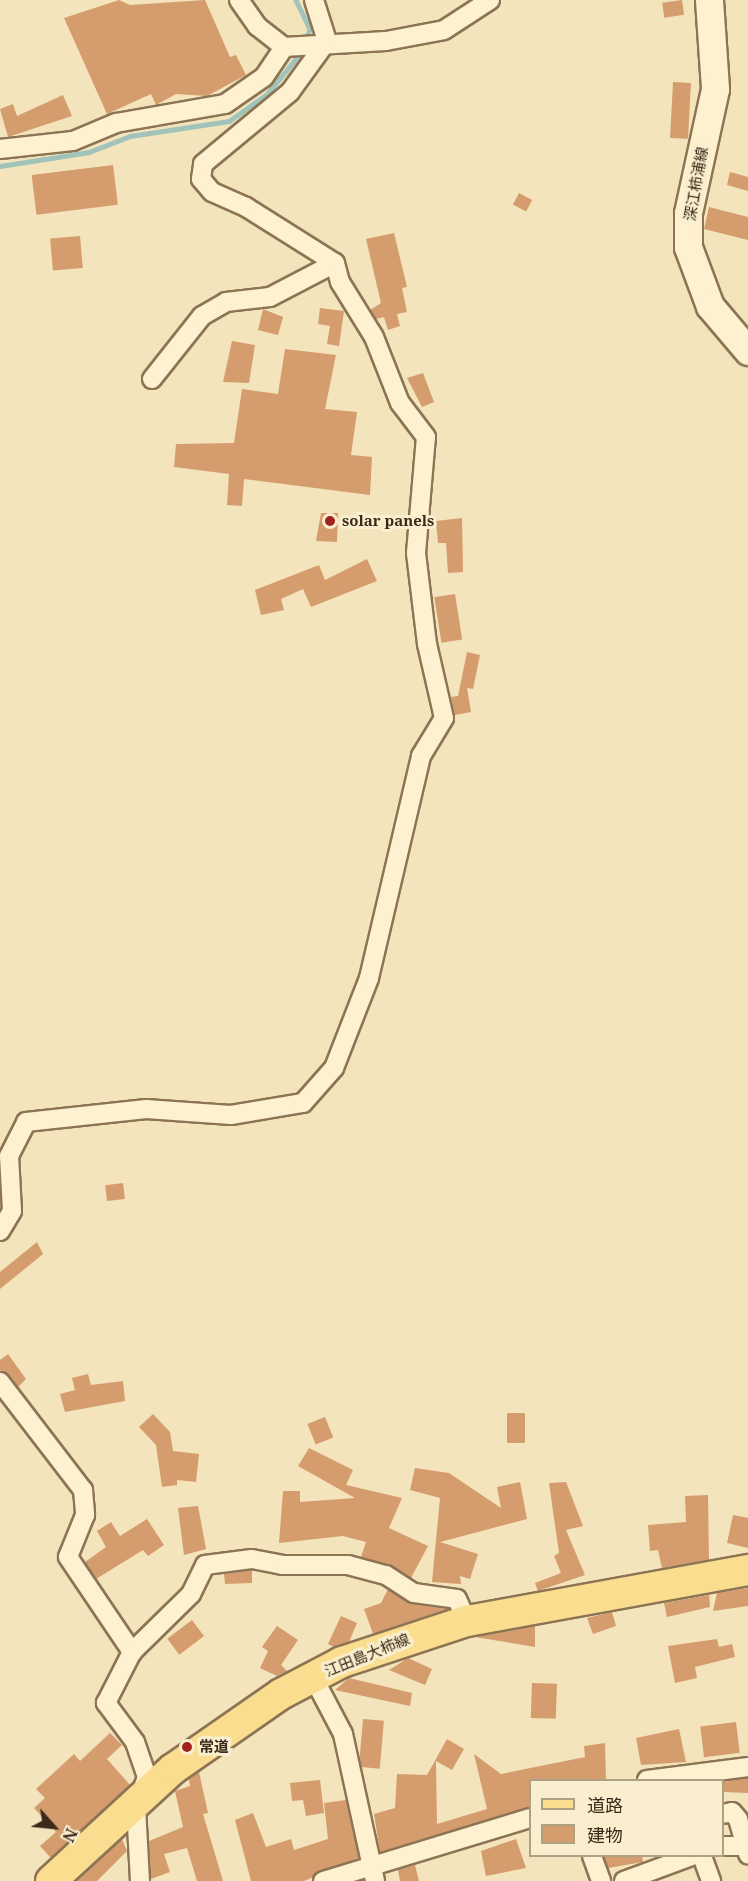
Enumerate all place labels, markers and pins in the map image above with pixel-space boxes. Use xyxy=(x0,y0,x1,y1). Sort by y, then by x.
place label: solar panels xyxy=(342,512,434,530)
marker: solar panels xyxy=(323,514,337,528)
place label: 常道 xyxy=(199,1738,229,1756)
marker: 常道 xyxy=(180,1740,194,1754)

